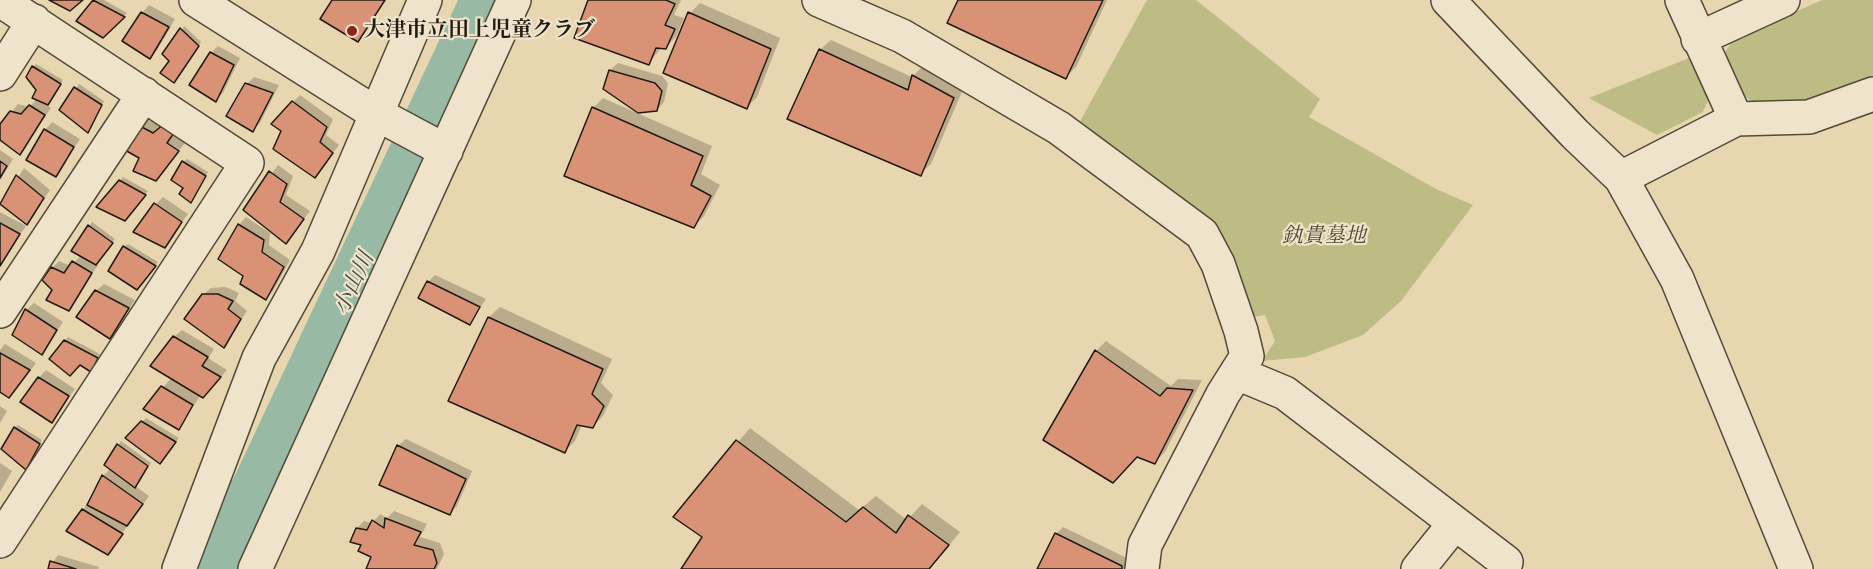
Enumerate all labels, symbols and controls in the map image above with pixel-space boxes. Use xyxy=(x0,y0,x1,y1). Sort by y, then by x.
place label: 大津市立田上児童クラブ xyxy=(364,18,595,44)
marker: 大津市立田上児童クラブ xyxy=(345,24,359,38)
park label: 釻貴墓地 xyxy=(1282,224,1366,250)
water label: 小山川 xyxy=(329,249,381,319)

